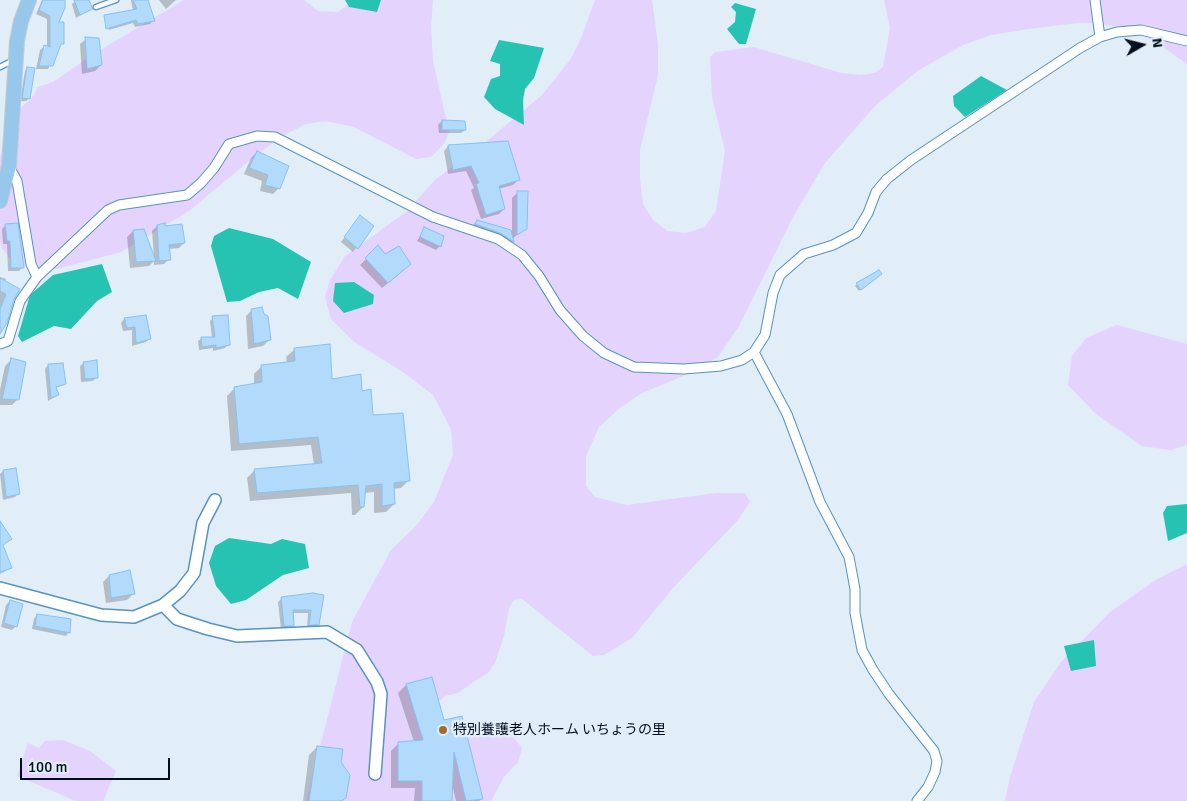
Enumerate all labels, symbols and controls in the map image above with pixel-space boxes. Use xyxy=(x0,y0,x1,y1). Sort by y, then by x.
north arrow xyxy=(1117,20,1167,70)
text: N xyxy=(1148,37,1166,49)
place label: 特別養護老人ホーム いちょうの里 xyxy=(453,722,666,738)
marker: 特別養護老人ホーム いちょうの里 xyxy=(437,724,449,736)
scale bar xyxy=(22,748,172,780)
text: 100 m xyxy=(28,758,68,776)

